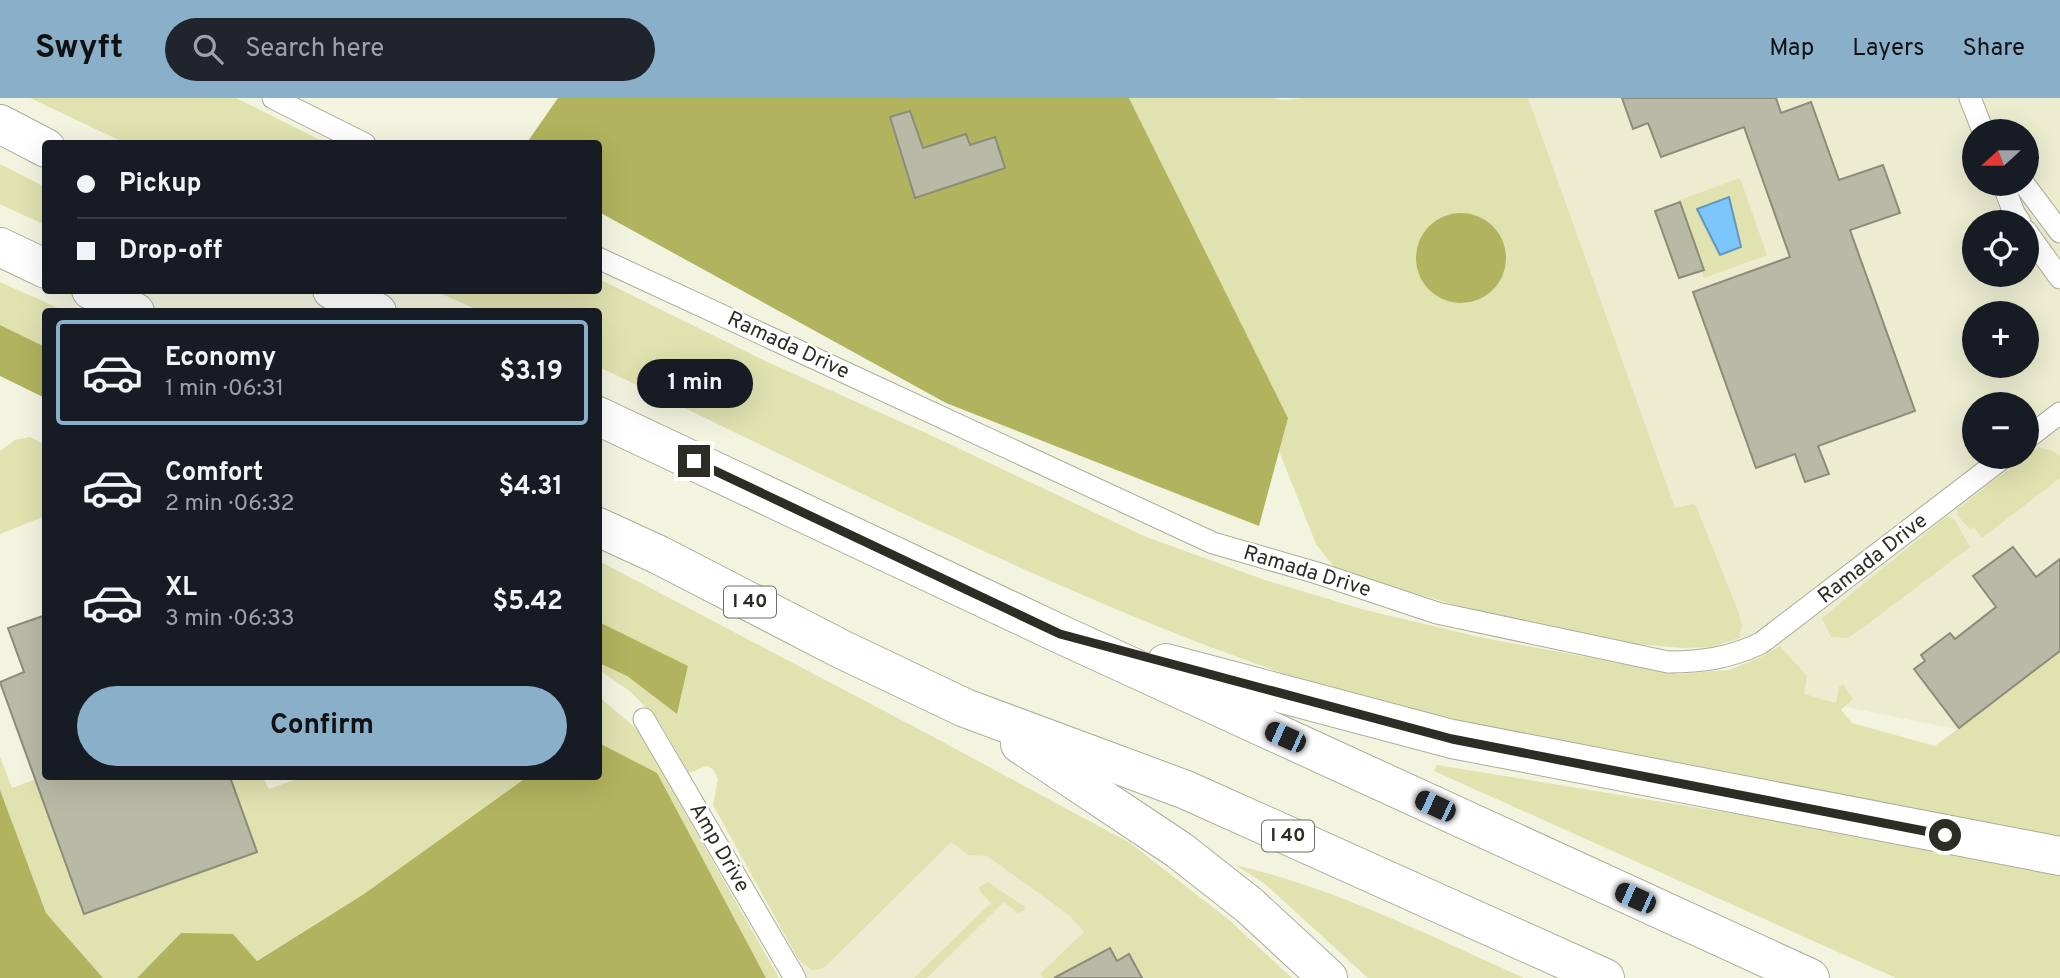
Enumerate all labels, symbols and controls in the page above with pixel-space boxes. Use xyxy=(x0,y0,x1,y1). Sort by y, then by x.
search box xyxy=(165,18,655,81)
text: Swyft xyxy=(35,28,123,70)
icon: search xyxy=(189,30,227,68)
text: Search here xyxy=(245,33,384,66)
text: Map xyxy=(1769,34,1814,64)
text: Layers xyxy=(1852,34,1924,64)
text: Share xyxy=(1962,34,2025,64)
north arrow xyxy=(1962,119,2039,196)
map controls xyxy=(1962,119,2039,469)
text: Pickup xyxy=(119,168,202,201)
button: locate xyxy=(1962,210,2039,287)
text: Drop-off xyxy=(119,235,222,268)
button: + xyxy=(1962,301,2039,378)
street label: Ramada Drive xyxy=(723,306,853,386)
icon: car xyxy=(81,341,144,404)
text: Economy xyxy=(165,342,276,375)
text: $3.19 xyxy=(500,356,563,389)
callout: 1 min xyxy=(636,360,752,408)
text: 1 min xyxy=(667,369,723,398)
text: 1 min · 06:31 xyxy=(165,375,284,404)
button: − xyxy=(1962,392,2039,469)
route end xyxy=(678,445,710,477)
icon: car xyxy=(81,456,144,519)
text: Comfort xyxy=(165,457,263,490)
text: $4.31 xyxy=(498,471,563,504)
text: 2 min · 06:32 xyxy=(165,490,295,519)
street label: Ramada Drive xyxy=(1813,508,1933,610)
street label: Ramada Drive xyxy=(1240,540,1374,604)
icon: car xyxy=(81,571,144,634)
text: XL xyxy=(165,572,197,605)
text: $5.42 xyxy=(493,586,563,619)
road number: I 40 xyxy=(724,587,776,618)
text: 3 min · 06:33 xyxy=(165,605,295,634)
button: Confirm xyxy=(77,686,567,766)
car xyxy=(1262,719,1309,755)
car xyxy=(1412,788,1459,824)
street label: Amp Drive xyxy=(683,798,755,898)
route start xyxy=(1929,819,1961,851)
road number: I 40 xyxy=(1262,820,1314,852)
car xyxy=(1612,880,1659,916)

